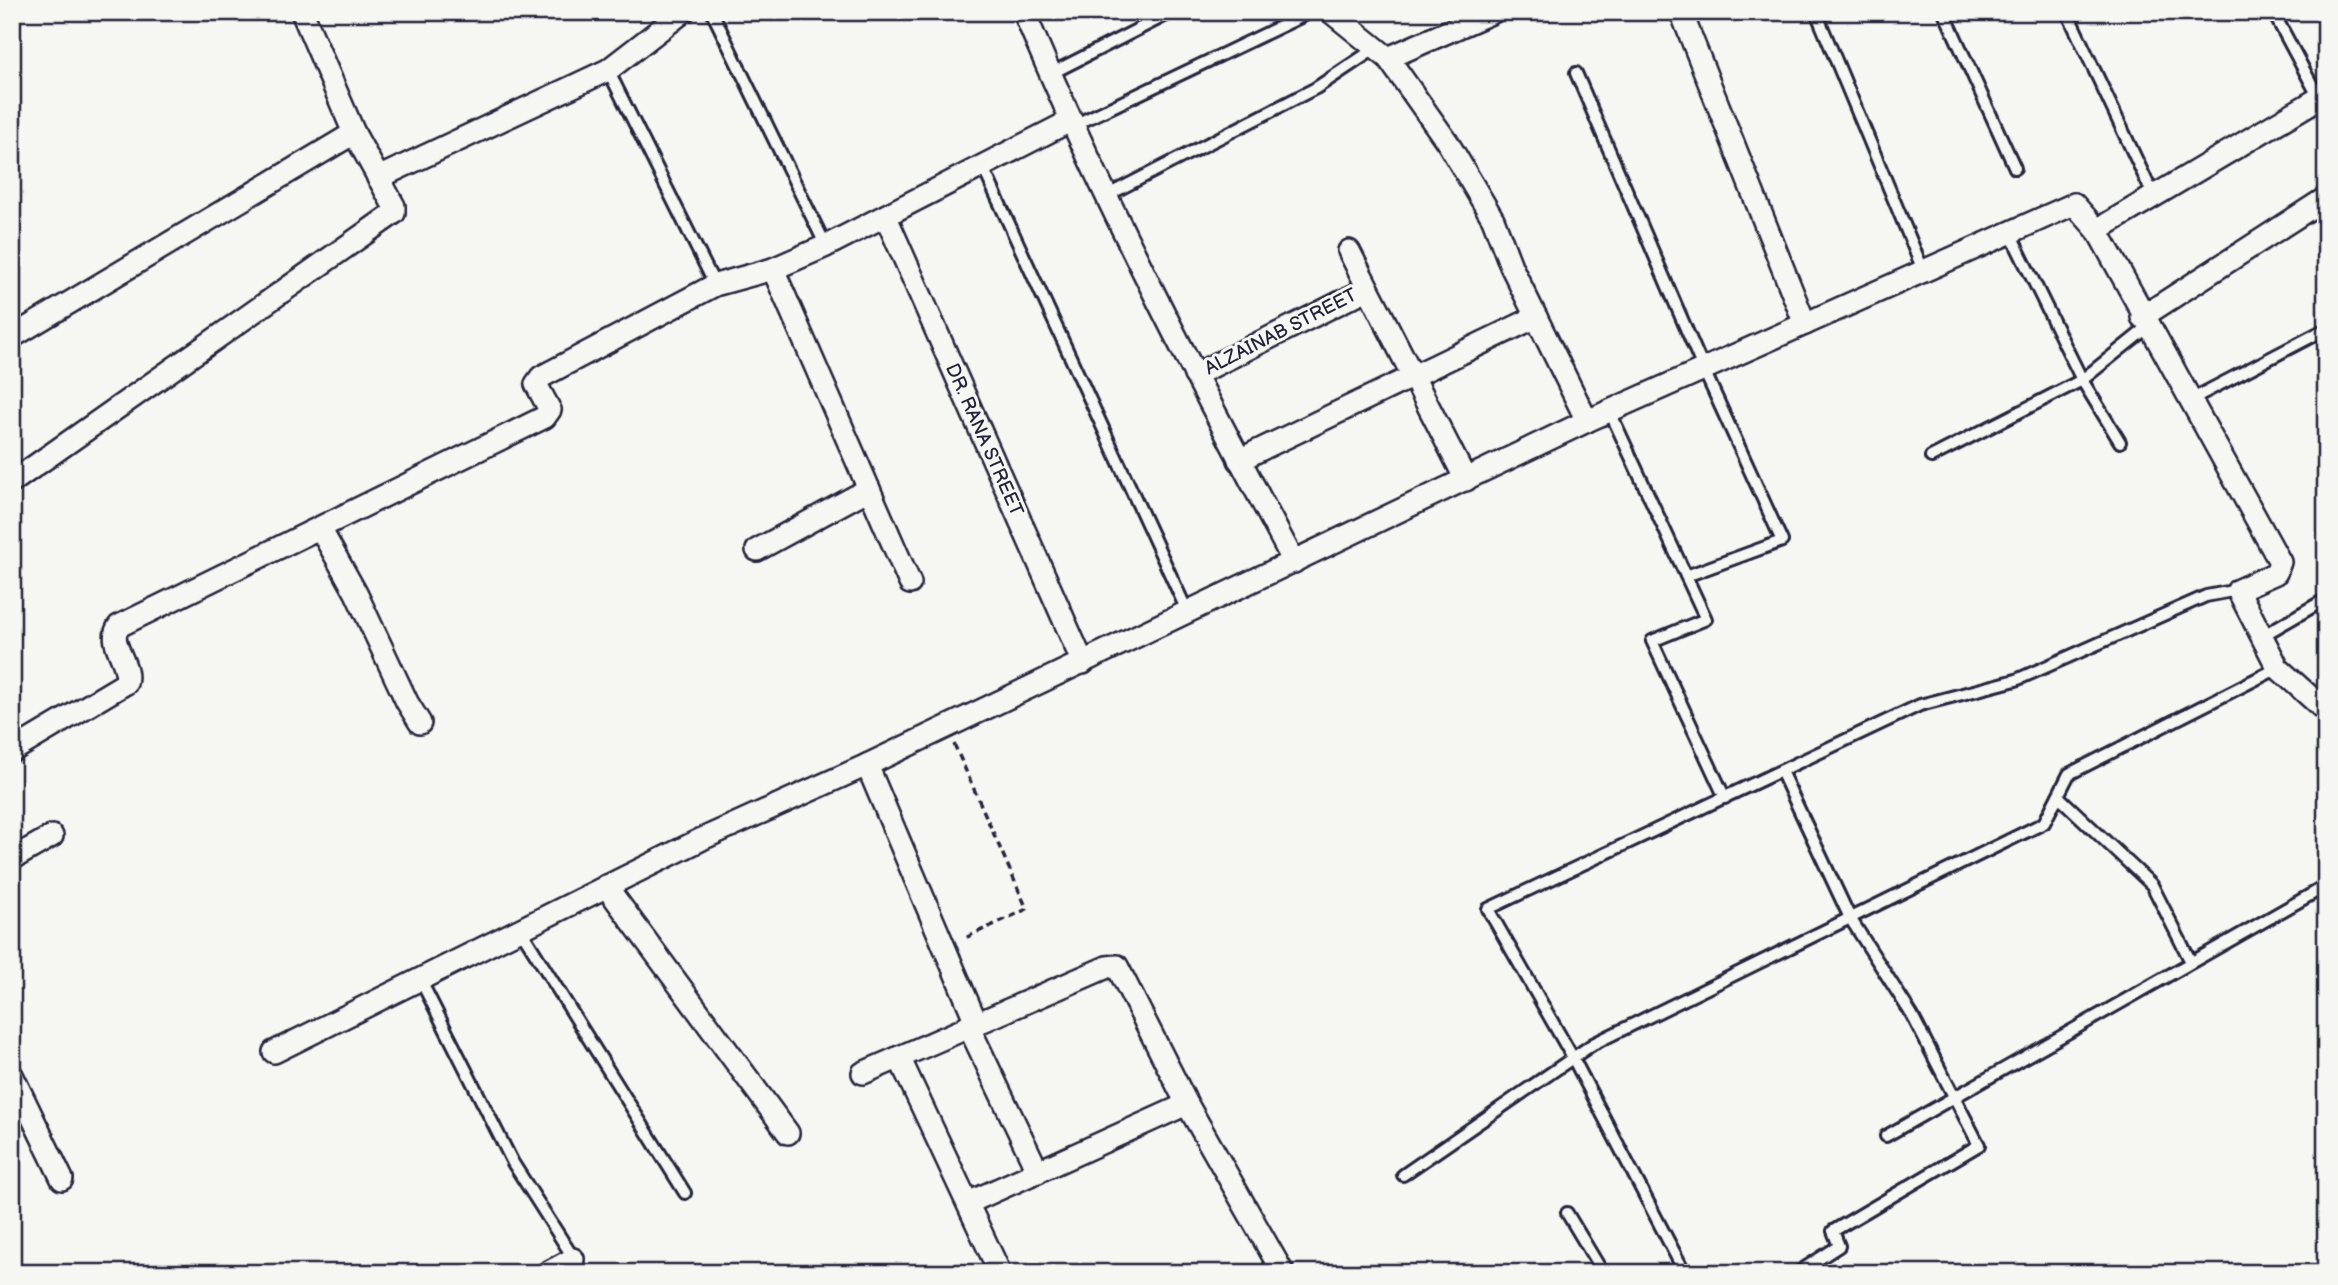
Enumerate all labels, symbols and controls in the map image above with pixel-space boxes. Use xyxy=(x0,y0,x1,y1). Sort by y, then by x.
street label: ALZAINAB STREET xyxy=(1201,283,1362,380)
street label: DR. RANA STREET xyxy=(940,360,1028,520)

